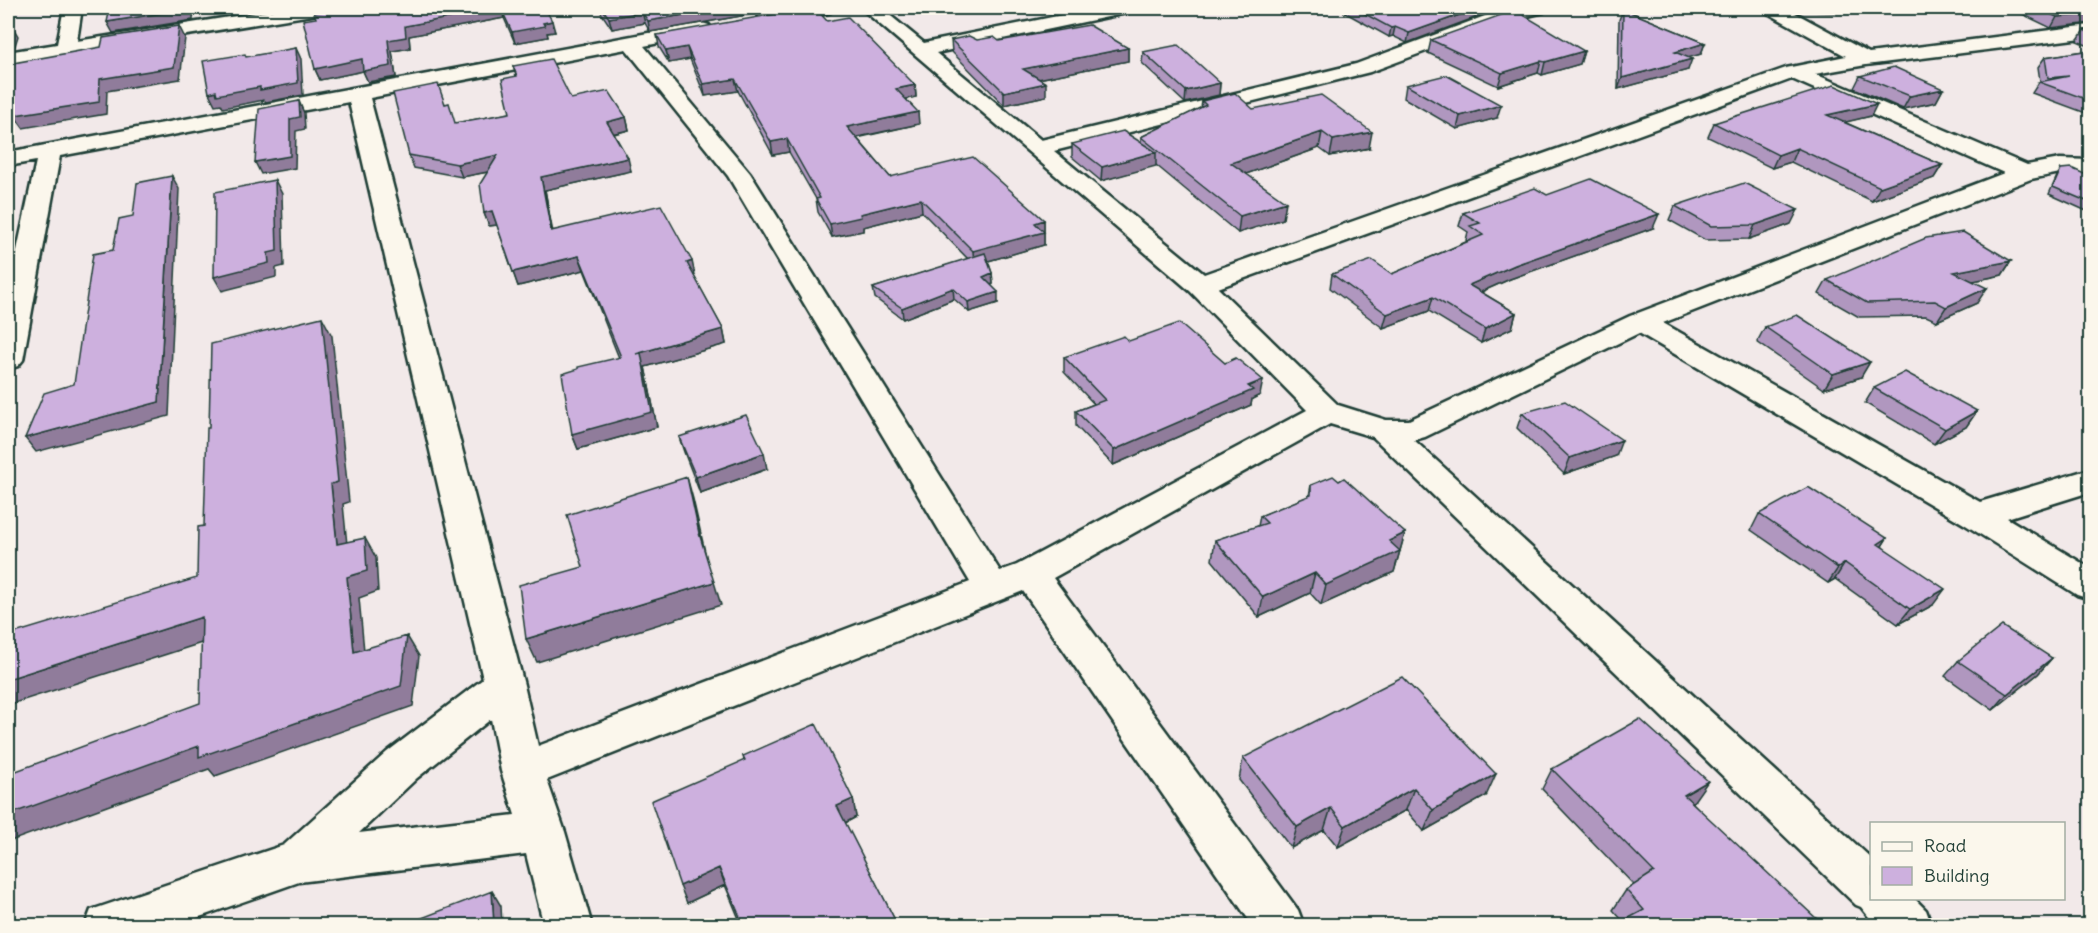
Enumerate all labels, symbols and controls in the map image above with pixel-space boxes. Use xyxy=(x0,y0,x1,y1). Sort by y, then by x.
legend xyxy=(1870,822,2065,900)
text: Road xyxy=(1924,834,1967,857)
text: Building xyxy=(1924,864,1989,887)

